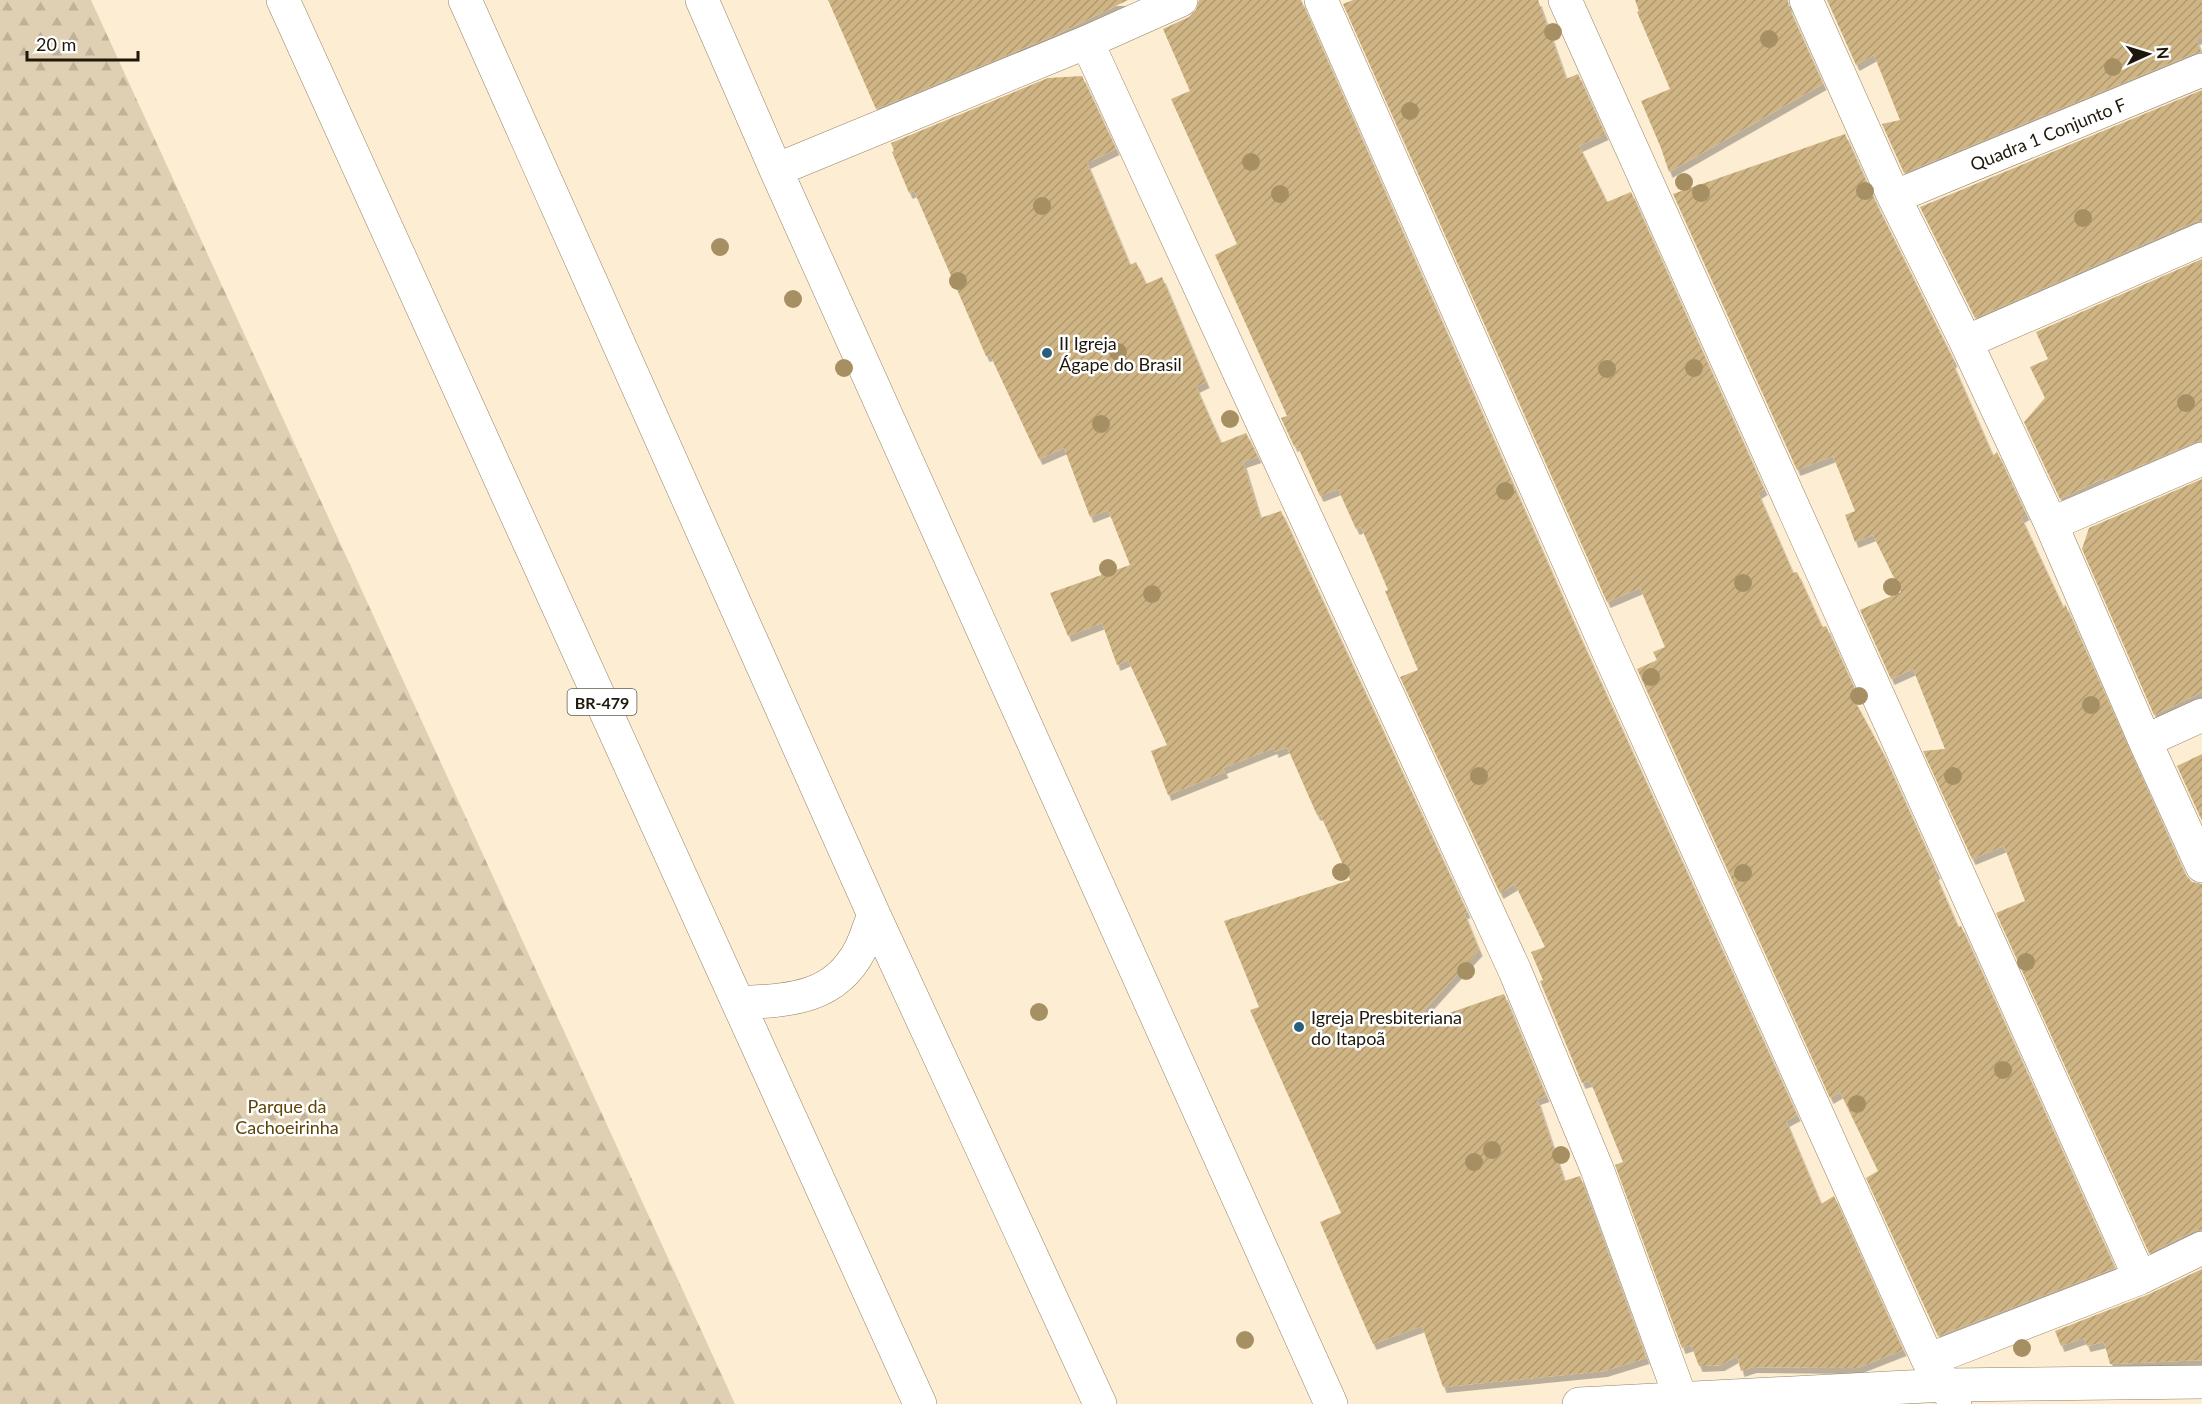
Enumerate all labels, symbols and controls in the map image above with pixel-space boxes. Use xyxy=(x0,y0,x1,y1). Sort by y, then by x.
scale bar xyxy=(27,24,138,62)
north arrow xyxy=(2118,24,2178,84)
text: 20 m xyxy=(36,33,76,55)
text: N xyxy=(2154,46,2173,60)
street label: Quadra 1 Conjunto F xyxy=(1967,93,2129,175)
place label: II Igreja Ágape do Brasil xyxy=(1059,332,1182,375)
marker: II Igreja Ágape do Brasil xyxy=(1040,346,1054,360)
road number: BR-479 xyxy=(568,689,636,715)
place label: Igreja Presbiteriana do Itapoã xyxy=(1311,1006,1462,1049)
marker: Igreja Presbiteriana do Itapoã xyxy=(1292,1020,1306,1034)
park label: Parque da Cachoeirinha xyxy=(235,1095,339,1138)

